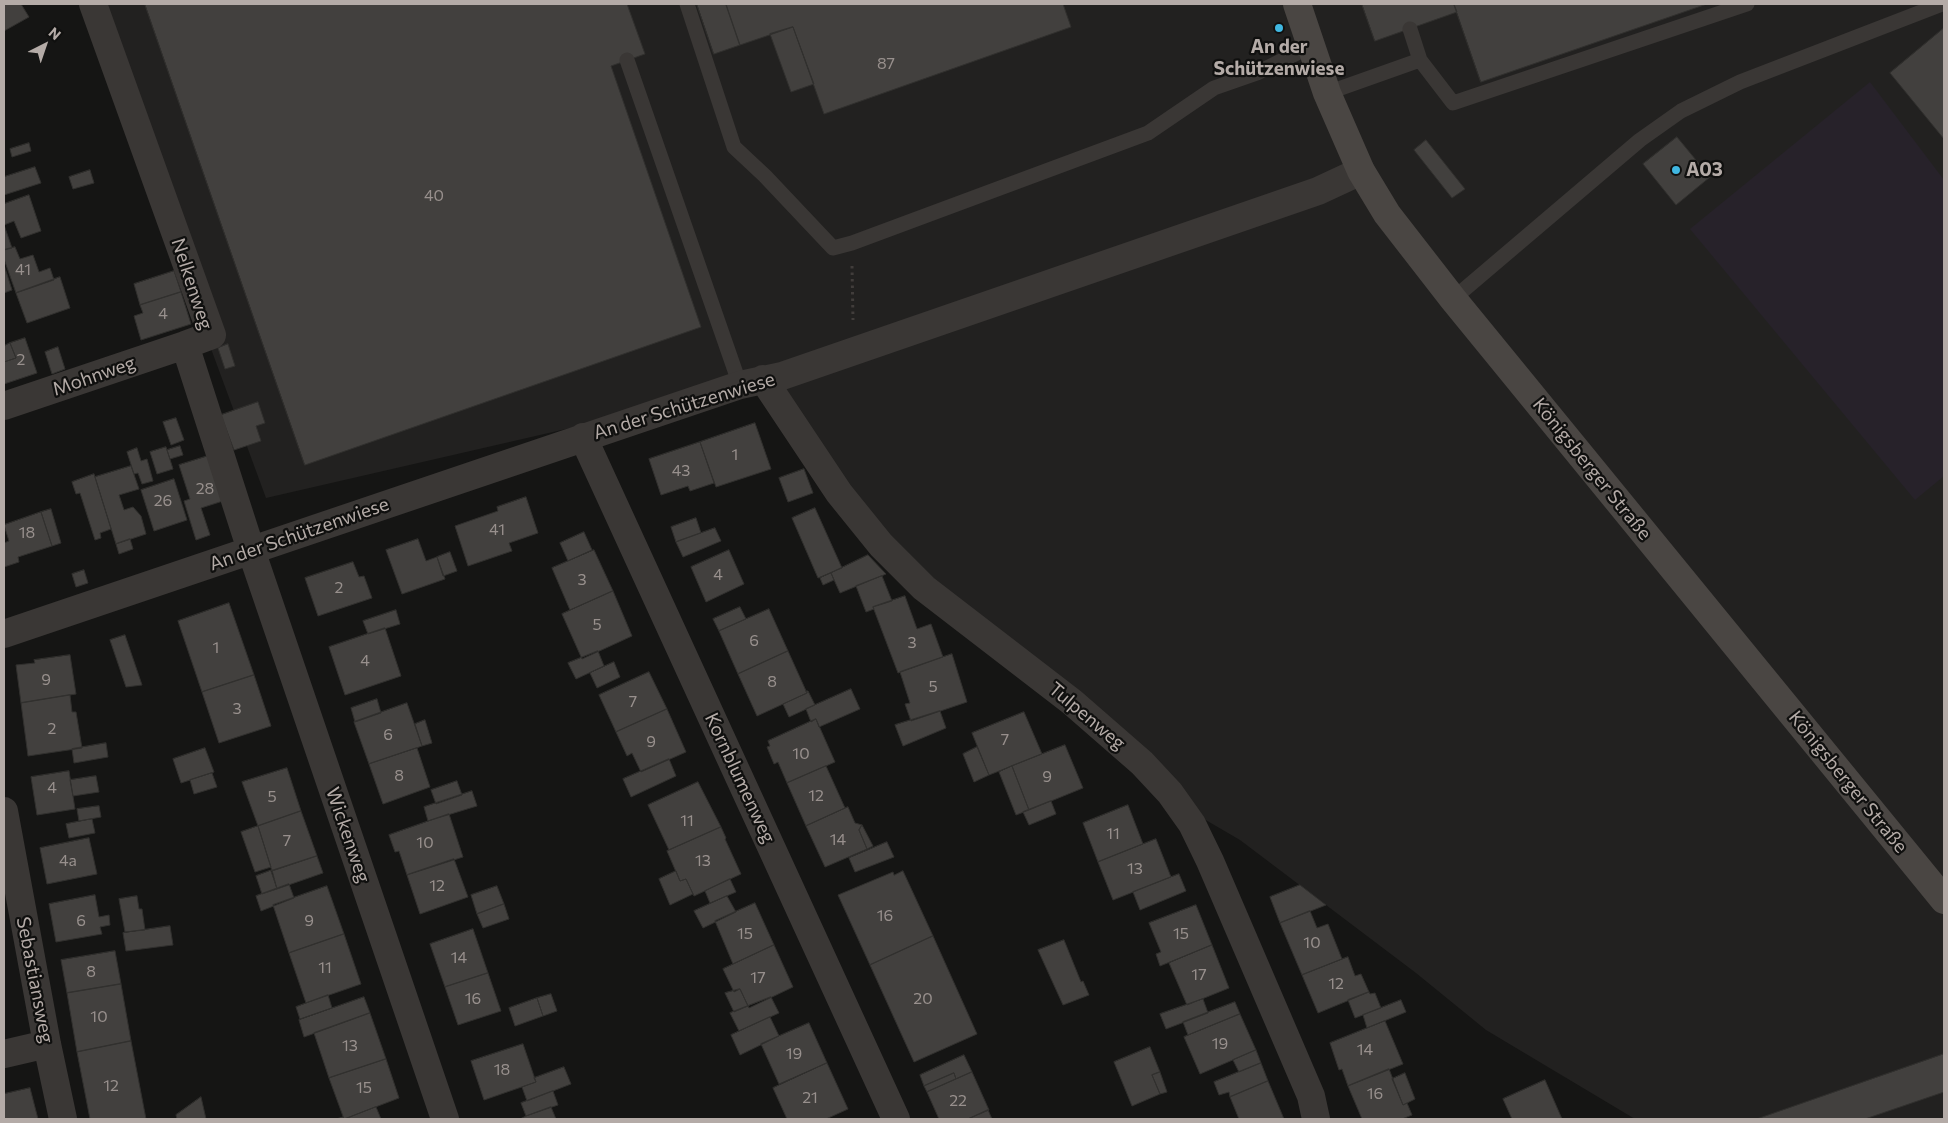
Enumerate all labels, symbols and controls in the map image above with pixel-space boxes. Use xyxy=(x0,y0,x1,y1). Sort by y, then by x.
north arrow xyxy=(20,20,70,70)
marker: An der Schützenwiese xyxy=(1273,22,1285,34)
text: N xyxy=(46,23,65,43)
place label: An der Schützenwiese xyxy=(1214,36,1344,80)
house number: 87 xyxy=(877,54,895,74)
place label: A03 xyxy=(1686,159,1723,181)
marker: A03 xyxy=(1670,164,1682,176)
house number: 40 xyxy=(424,186,444,206)
street label: Nelkenweg xyxy=(166,235,218,333)
house number: 41 xyxy=(15,260,31,280)
house number: 4 xyxy=(158,304,168,324)
house number: 2 xyxy=(17,350,25,370)
street label: Mohnweg xyxy=(50,351,138,401)
street label: An der Schützenwiese xyxy=(590,368,778,444)
street label: Königsberger Straße xyxy=(1528,393,1656,545)
house number: 1 xyxy=(732,445,738,465)
house number: 43 xyxy=(672,461,690,481)
house number: 28 xyxy=(196,479,214,499)
house number: 26 xyxy=(154,491,172,511)
street label: An der Schützenwiese xyxy=(206,493,392,575)
house number: 41 xyxy=(489,520,505,540)
house number: 18 xyxy=(19,523,35,543)
house number: 4 xyxy=(713,565,723,585)
house number: 3 xyxy=(577,570,587,590)
house number: 2 xyxy=(335,578,343,598)
house number: 5 xyxy=(592,615,602,635)
house number: 6 xyxy=(749,631,759,651)
house number: 3 xyxy=(907,633,917,653)
house number: 1 xyxy=(213,638,219,658)
house number: 4 xyxy=(360,651,370,671)
house number: 9 xyxy=(41,670,51,690)
house number: 8 xyxy=(767,672,777,692)
house number: 5 xyxy=(928,677,938,697)
street label: Tulpenweg xyxy=(1044,677,1130,755)
house number: 7 xyxy=(629,692,637,712)
house number: 3 xyxy=(232,699,242,719)
street label: Königsberger Straße xyxy=(1784,706,1912,858)
street label: Kornblumenweg xyxy=(700,709,780,847)
house number: 2 xyxy=(48,719,56,739)
house number: 6 xyxy=(383,725,393,745)
house number: 7 xyxy=(1001,730,1009,750)
house number: 9 xyxy=(646,732,656,752)
house number: 10 xyxy=(792,744,810,764)
house number: 8 xyxy=(394,766,404,786)
house number: 9 xyxy=(1042,767,1052,787)
house number: 4 xyxy=(47,778,57,798)
street label: Wickenweg xyxy=(321,784,375,886)
house number: 12 xyxy=(808,786,824,806)
house number: 5 xyxy=(267,787,277,807)
house number: 11 xyxy=(680,811,694,831)
house number: 11 xyxy=(1106,824,1120,844)
house number: 14 xyxy=(830,830,846,850)
house number: 7 xyxy=(283,831,291,851)
house number: 10 xyxy=(416,833,434,853)
house number: 4a xyxy=(59,851,77,871)
house number: 13 xyxy=(695,851,711,871)
house number: 13 xyxy=(1127,859,1143,879)
house number: 12 xyxy=(429,876,445,896)
house number: 16 xyxy=(877,906,893,926)
house number: 6 xyxy=(76,911,86,931)
house number: 9 xyxy=(304,911,314,931)
street label: Sebastiansweg xyxy=(12,915,58,1045)
house number: 15 xyxy=(737,924,753,944)
house number: 15 xyxy=(1173,924,1189,944)
house number: 10 xyxy=(1303,933,1321,953)
house number: 14 xyxy=(451,948,467,968)
house number: 11 xyxy=(318,958,332,978)
house number: 8 xyxy=(86,962,96,982)
house number: 17 xyxy=(1191,965,1207,985)
house number: 17 xyxy=(750,968,766,988)
house number: 12 xyxy=(1328,974,1344,994)
house number: 16 xyxy=(465,989,481,1009)
house number: 20 xyxy=(913,989,933,1009)
house number: 10 xyxy=(90,1007,108,1027)
house number: 19 xyxy=(1212,1034,1228,1054)
house number: 13 xyxy=(342,1036,358,1056)
house number: 14 xyxy=(1357,1040,1373,1060)
house number: 19 xyxy=(786,1044,802,1064)
house number: 18 xyxy=(494,1060,510,1080)
house number: 12 xyxy=(103,1076,119,1096)
house number: 15 xyxy=(356,1078,372,1098)
house number: 16 xyxy=(1367,1084,1383,1104)
house number: 21 xyxy=(802,1088,818,1108)
house number: 22 xyxy=(949,1091,967,1111)

